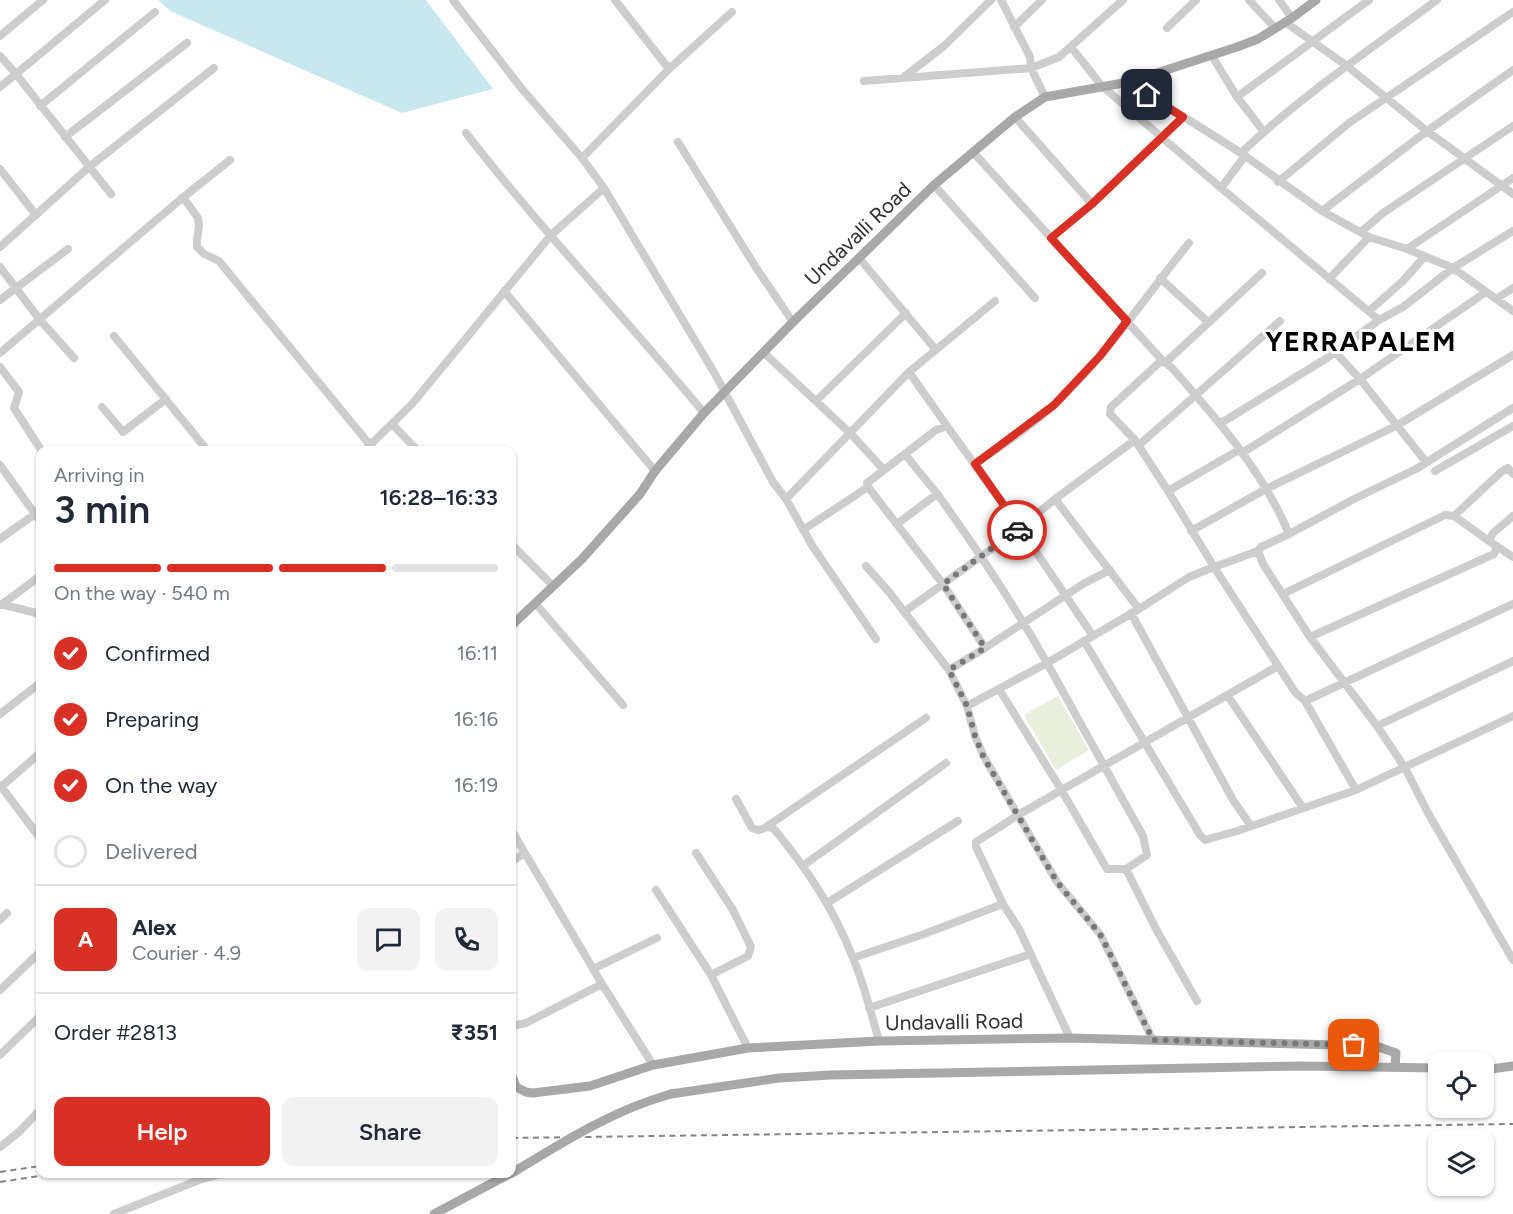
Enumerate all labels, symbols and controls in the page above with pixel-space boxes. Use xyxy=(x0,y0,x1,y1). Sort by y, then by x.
pin xyxy=(1121,69,1172,120)
icon: home xyxy=(1130,78,1163,111)
street label: Undavalli Road xyxy=(799,177,916,291)
district label: YERRAPALEM xyxy=(1265,325,1457,358)
text: Arriving in xyxy=(54,463,144,487)
text: 16:28–16:33 xyxy=(380,484,498,511)
text: 3 min xyxy=(54,486,150,533)
courier xyxy=(987,500,1047,560)
icon: car xyxy=(1001,514,1034,547)
text: On the way · 540 m xyxy=(54,581,230,605)
icon: check xyxy=(54,637,87,670)
text: Confirmed xyxy=(105,640,210,667)
text: 16:11 xyxy=(457,641,498,665)
icon: check xyxy=(54,703,87,736)
text: Preparing xyxy=(105,706,199,733)
text: 16:16 xyxy=(454,707,498,731)
icon: check xyxy=(54,769,87,802)
text: On the way xyxy=(105,772,217,799)
text: 16:19 xyxy=(454,773,498,797)
text: Delivered xyxy=(105,838,198,865)
button: chat xyxy=(357,908,420,971)
button: phone xyxy=(435,908,498,971)
text: Alex xyxy=(132,914,177,941)
text: A xyxy=(78,926,93,953)
text: Courier · 4.9 xyxy=(132,941,241,965)
street label: Undavalli Road xyxy=(885,1008,1023,1035)
text: Order #2813 xyxy=(54,1019,177,1046)
text: ₹351 xyxy=(451,1019,498,1046)
pin xyxy=(1328,1019,1379,1070)
icon: bag xyxy=(1337,1028,1370,1061)
map controls xyxy=(1428,1052,1494,1196)
button: locate xyxy=(1428,1052,1494,1118)
button: Help xyxy=(54,1097,270,1166)
button: Share xyxy=(282,1097,498,1166)
button: layers xyxy=(1428,1130,1494,1196)

